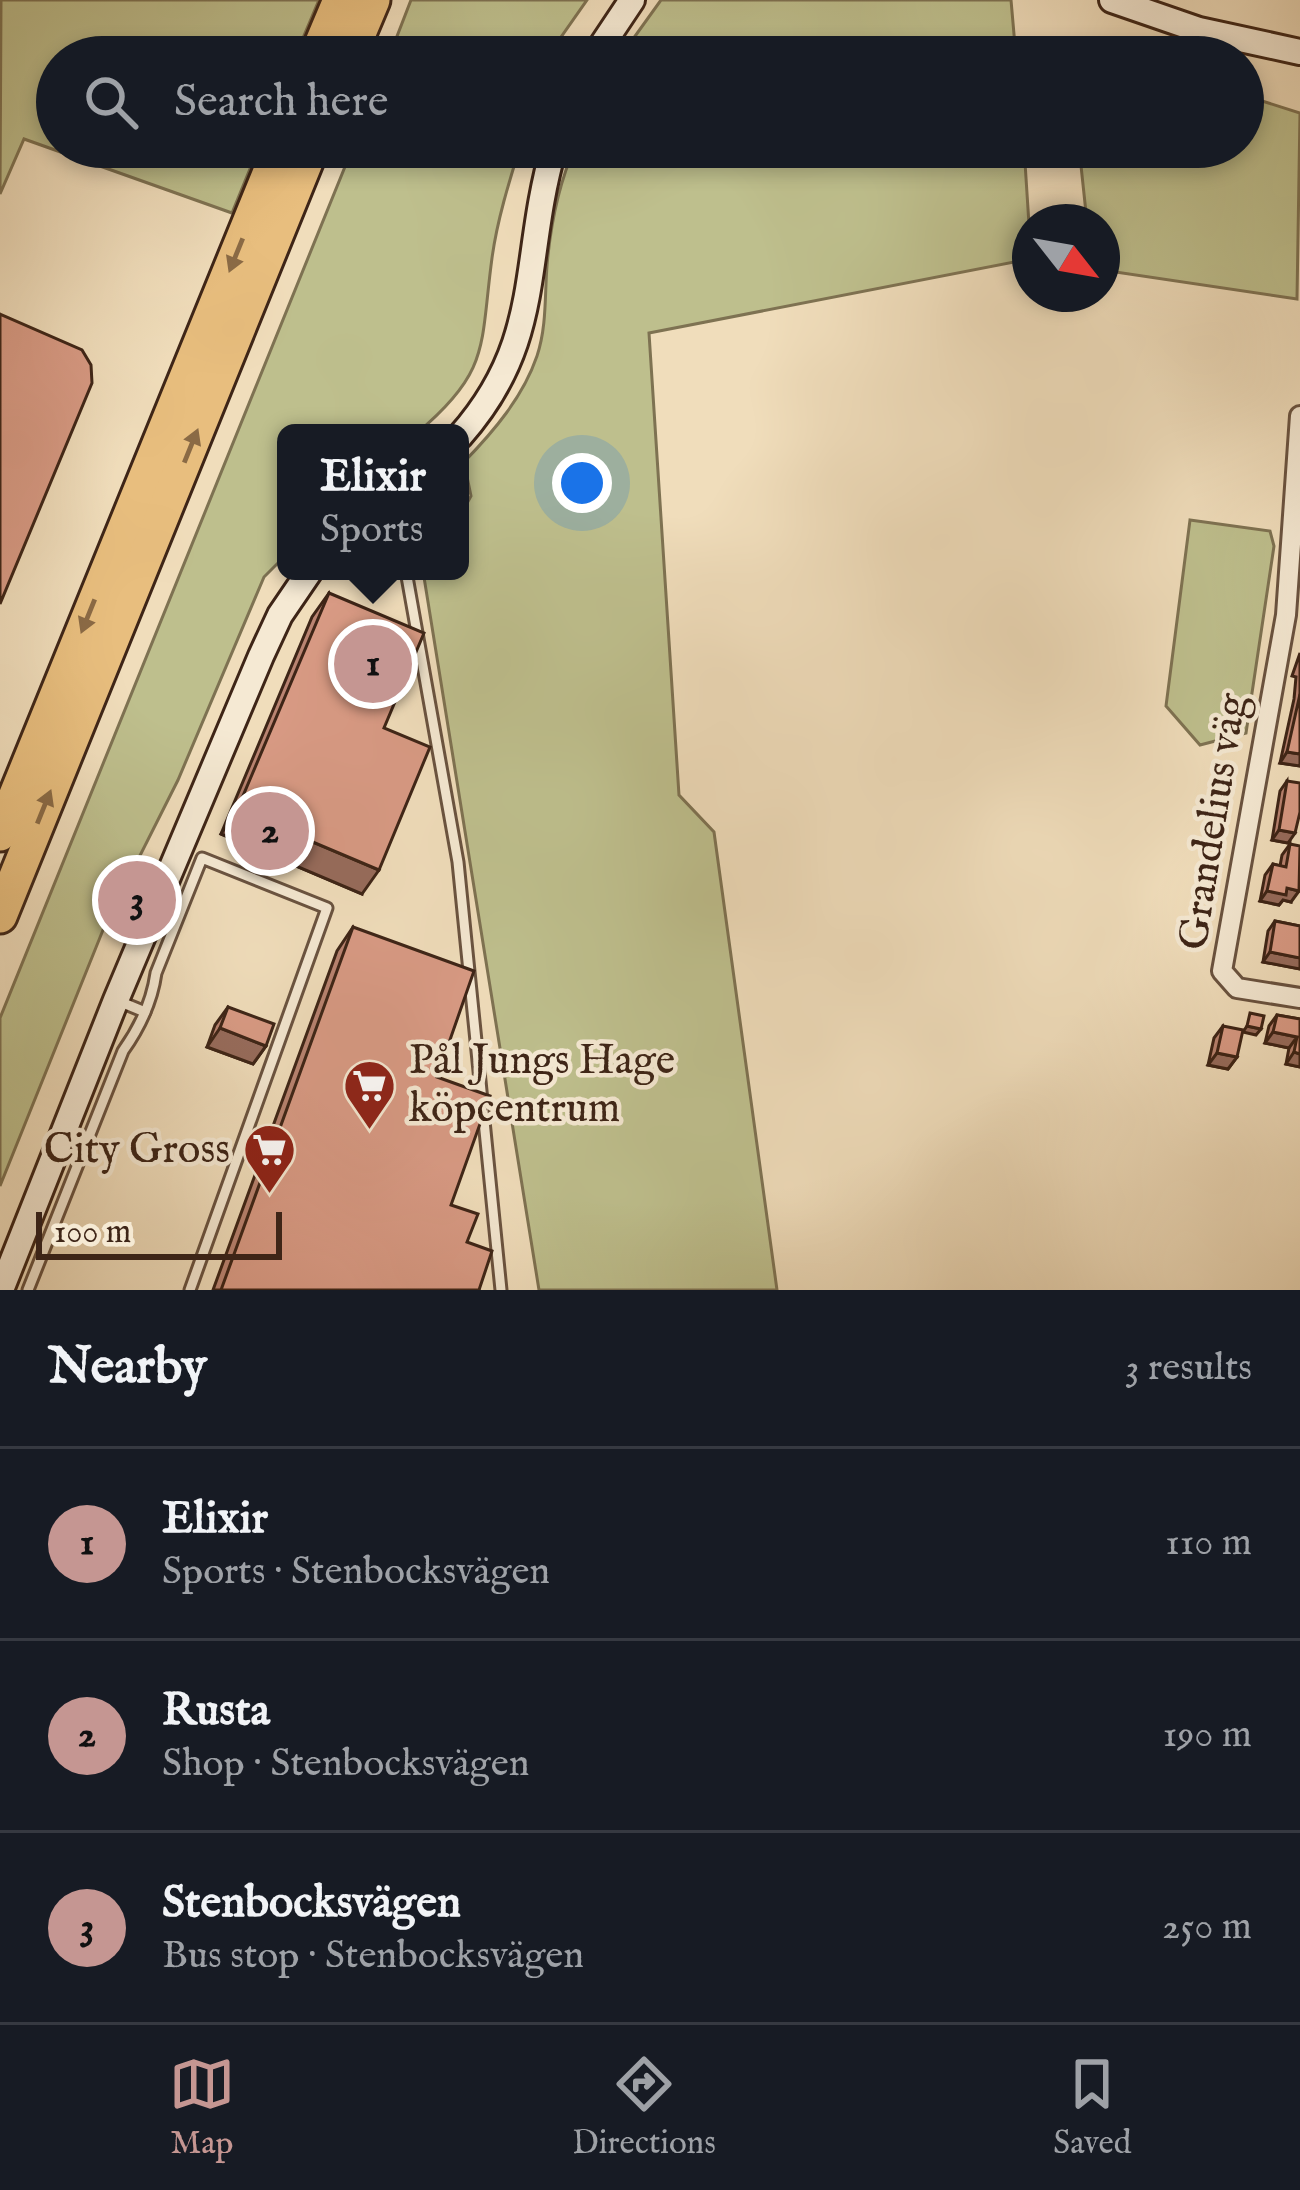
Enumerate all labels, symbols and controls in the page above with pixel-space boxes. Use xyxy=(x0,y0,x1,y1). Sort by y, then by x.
search box xyxy=(36,36,1264,168)
icon: search xyxy=(78,69,144,135)
text: Search here xyxy=(174,74,388,131)
north arrow xyxy=(1012,204,1120,312)
one-way arrow xyxy=(226,238,245,274)
popup xyxy=(277,424,469,580)
one-way arrow xyxy=(182,428,201,464)
text: Elixir xyxy=(320,449,426,506)
your location xyxy=(552,453,612,513)
text: Sports xyxy=(320,506,423,555)
one-way arrow xyxy=(78,599,97,635)
pin: 1 xyxy=(334,619,412,709)
street label: Grandelius väg xyxy=(1168,689,1261,954)
pin: 2 xyxy=(231,786,309,876)
one-way arrow xyxy=(35,789,54,825)
pin: 3 xyxy=(98,855,176,945)
place label: Pål Jungs Hage köpcentrum xyxy=(409,1035,675,1136)
supermarket icon: Pål Jungs Hage köpcentrum xyxy=(342,1057,398,1131)
supermarket icon: City Gross xyxy=(241,1122,297,1196)
place label: City Gross xyxy=(44,1124,230,1177)
scale bar xyxy=(36,1206,282,1259)
text: 100 m xyxy=(54,1212,131,1254)
text: Nearby xyxy=(48,1336,207,1401)
text: 3 results xyxy=(1125,1344,1252,1393)
text: Elixir xyxy=(162,1491,268,1548)
text: 1 xyxy=(80,1519,94,1568)
text: 110 m xyxy=(1165,1519,1252,1568)
text: Sports · Stenbocksvägen xyxy=(162,1548,550,1597)
text: Rusta xyxy=(162,1683,270,1740)
text: 2 xyxy=(78,1711,96,1760)
text: 190 m xyxy=(1163,1711,1252,1760)
text: Shop · Stenbocksvägen xyxy=(162,1740,529,1789)
text: Stenbocksvägen xyxy=(162,1875,461,1932)
text: 3 xyxy=(80,1903,94,1952)
text: 250 m xyxy=(1162,1903,1252,1952)
text: Bus stop · Stenbocksvägen xyxy=(162,1932,584,1981)
tab: Map xyxy=(169,2051,235,2165)
tab: Directions xyxy=(572,2051,716,2165)
tab: Saved xyxy=(1053,2051,1131,2165)

